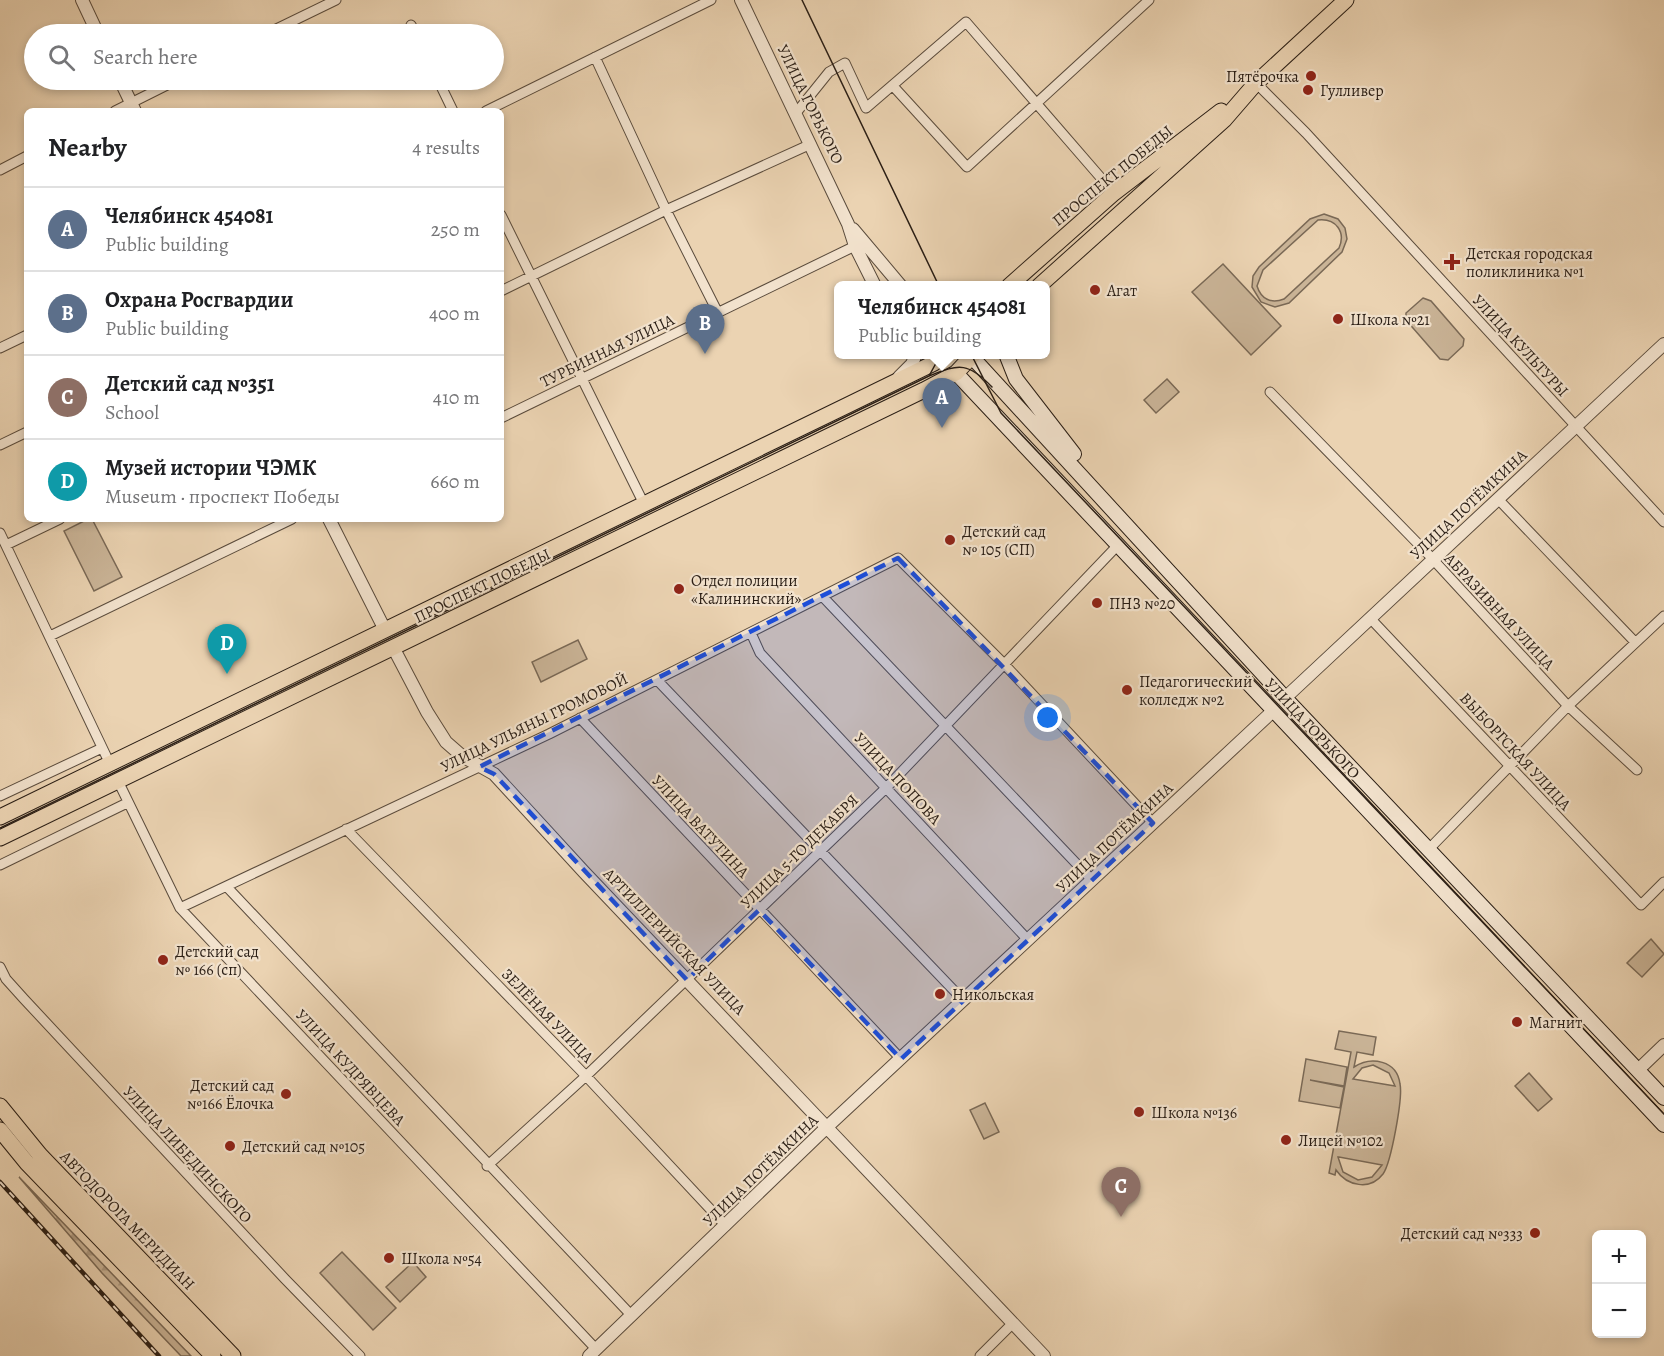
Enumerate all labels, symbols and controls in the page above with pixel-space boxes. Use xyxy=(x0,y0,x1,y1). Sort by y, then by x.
search box xyxy=(24,24,504,90)
icon: search xyxy=(45,41,78,74)
street label: УЛИЦА ГОРЬКОГО xyxy=(772,41,849,168)
text: Search here xyxy=(93,42,198,72)
place label: Пятёрочка xyxy=(1226,66,1300,88)
marker: Пятёрочка xyxy=(1304,69,1318,83)
place label: Гулливер xyxy=(1320,80,1384,102)
marker: Гулливер xyxy=(1301,83,1315,97)
street label: ПРОСПЕКТ ПОБЕДЫ xyxy=(1048,120,1178,231)
text: Nearby xyxy=(48,130,127,165)
text: 4 results xyxy=(412,134,480,161)
text: Челябинск 454081 xyxy=(105,201,273,231)
text: A xyxy=(61,216,74,243)
text: 250 m xyxy=(431,216,480,243)
text: Public building xyxy=(105,231,229,258)
place label: Детская городская поликлиника №1 xyxy=(1466,243,1593,283)
marker: Детская городская поликлиника №1 xyxy=(1443,253,1461,271)
place label: Агат xyxy=(1106,280,1137,302)
popup xyxy=(834,281,1050,359)
marker: Агат xyxy=(1088,283,1102,297)
text: Охрана Росгвардии xyxy=(105,285,293,315)
street label: УЛИЦА КУЛЬТУРЫ xyxy=(1467,290,1573,402)
text: Челябинск 454081 xyxy=(858,292,1026,322)
text: B xyxy=(61,300,74,327)
text: 400 m xyxy=(429,300,480,327)
pin: B xyxy=(686,304,724,354)
street label: ТУРБИННАЯ УЛИЦА xyxy=(537,309,679,393)
place label: Школа №21 xyxy=(1350,309,1430,331)
marker: Школа №21 xyxy=(1331,312,1345,326)
text: Public building xyxy=(105,315,229,342)
text: Public building xyxy=(858,322,982,349)
text: Детский сад №351 xyxy=(105,369,275,399)
pin: A xyxy=(922,378,962,428)
text: C xyxy=(61,384,74,411)
text: 410 m xyxy=(433,384,480,411)
text: School xyxy=(105,399,159,426)
street label: УЛИЦА ПОТЁМКИНА xyxy=(1405,444,1532,565)
text: Музей истории ЧЭМК xyxy=(105,453,316,483)
text: D xyxy=(61,468,74,495)
text: 660 m xyxy=(430,468,480,495)
text: Museum · проспект Победы xyxy=(105,483,340,510)
place label: Детский сад № 105 (СП) xyxy=(962,521,1046,561)
marker: Детский сад № 105 (СП) xyxy=(943,533,957,547)
street label: ПРОСПЕКТ ПОБЕДЫ xyxy=(411,543,554,629)
street label: АБРАЗИВНАЯ УЛИЦА xyxy=(1438,548,1560,675)
place label: Отдел полиции «Калининский» xyxy=(691,570,802,610)
marker: Отдел полиции «Калининский» xyxy=(672,582,686,596)
place label: ПНЗ №20 xyxy=(1109,593,1175,615)
marker: ПНЗ №20 xyxy=(1090,596,1104,610)
pin: D xyxy=(208,624,246,674)
street label: УЛИЦА УЛЬЯНЫ ГРОМОВОЙ xyxy=(437,668,632,778)
place label: Педагогический колледж №2 xyxy=(1139,671,1252,711)
street label: УЛИЦА ГОРЬКОГО xyxy=(1260,673,1365,784)
marker: Педагогический колледж №2 xyxy=(1120,683,1134,697)
street label: ВЫБОРГСКАЯ УЛИЦА xyxy=(1455,688,1576,816)
your location xyxy=(1033,703,1062,732)
street label: УЛИЦА ПОПОВА xyxy=(849,728,946,830)
street label: УЛИЦА ВАТУТИНА xyxy=(647,770,754,883)
street label: УЛИЦА ПОТЁМКИНА xyxy=(1051,777,1178,898)
street label: УЛИЦА 5-ГО ДЕКАБРЯ xyxy=(736,789,864,914)
street label: АРТИЛЛЕРИЙСКАЯ УЛИЦА xyxy=(598,863,751,1020)
place label: Детский сад № 166 (сп) xyxy=(175,941,259,981)
marker: Детский сад № 166 (сп) xyxy=(156,953,170,967)
street label: ЗЕЛЁНАЯ УЛИЦА xyxy=(496,964,599,1068)
place label: Никольская xyxy=(952,984,1035,1006)
marker: Никольская xyxy=(933,987,947,1001)
street label: УЛИЦА КУДРЯВЦЕВА xyxy=(290,1005,411,1131)
place label: Магнит xyxy=(1529,1012,1582,1034)
marker: Магнит xyxy=(1510,1015,1524,1029)
place label: Детский сад №166 Ёлочка xyxy=(187,1075,275,1115)
street label: УЛИЦА ЛИБЕДИНСКОГО xyxy=(118,1081,257,1228)
marker: Детский сад №166 Ёлочка xyxy=(279,1087,293,1101)
place label: Школа №136 xyxy=(1151,1102,1237,1124)
marker: Школа №136 xyxy=(1132,1105,1146,1119)
street label: УЛИЦА ПОТЁМКИНА xyxy=(698,1109,824,1232)
place label: Лицей №102 xyxy=(1298,1130,1384,1152)
marker: Лицей №102 xyxy=(1279,1133,1293,1147)
place label: Детский сад №105 xyxy=(242,1136,365,1158)
marker: Детский сад №105 xyxy=(223,1139,237,1153)
street label: АВТОДОРОГА МЕРИДИАН xyxy=(54,1146,200,1295)
pin: C xyxy=(1102,1168,1140,1217)
place label: Детский сад №333 xyxy=(1401,1223,1523,1245)
marker: Детский сад №333 xyxy=(1528,1226,1542,1240)
map controls xyxy=(1592,1230,1646,1338)
button: + xyxy=(1592,1230,1646,1284)
place label: Школа №54 xyxy=(401,1248,482,1270)
marker: Школа №54 xyxy=(382,1251,396,1265)
button: − xyxy=(1592,1284,1646,1338)

